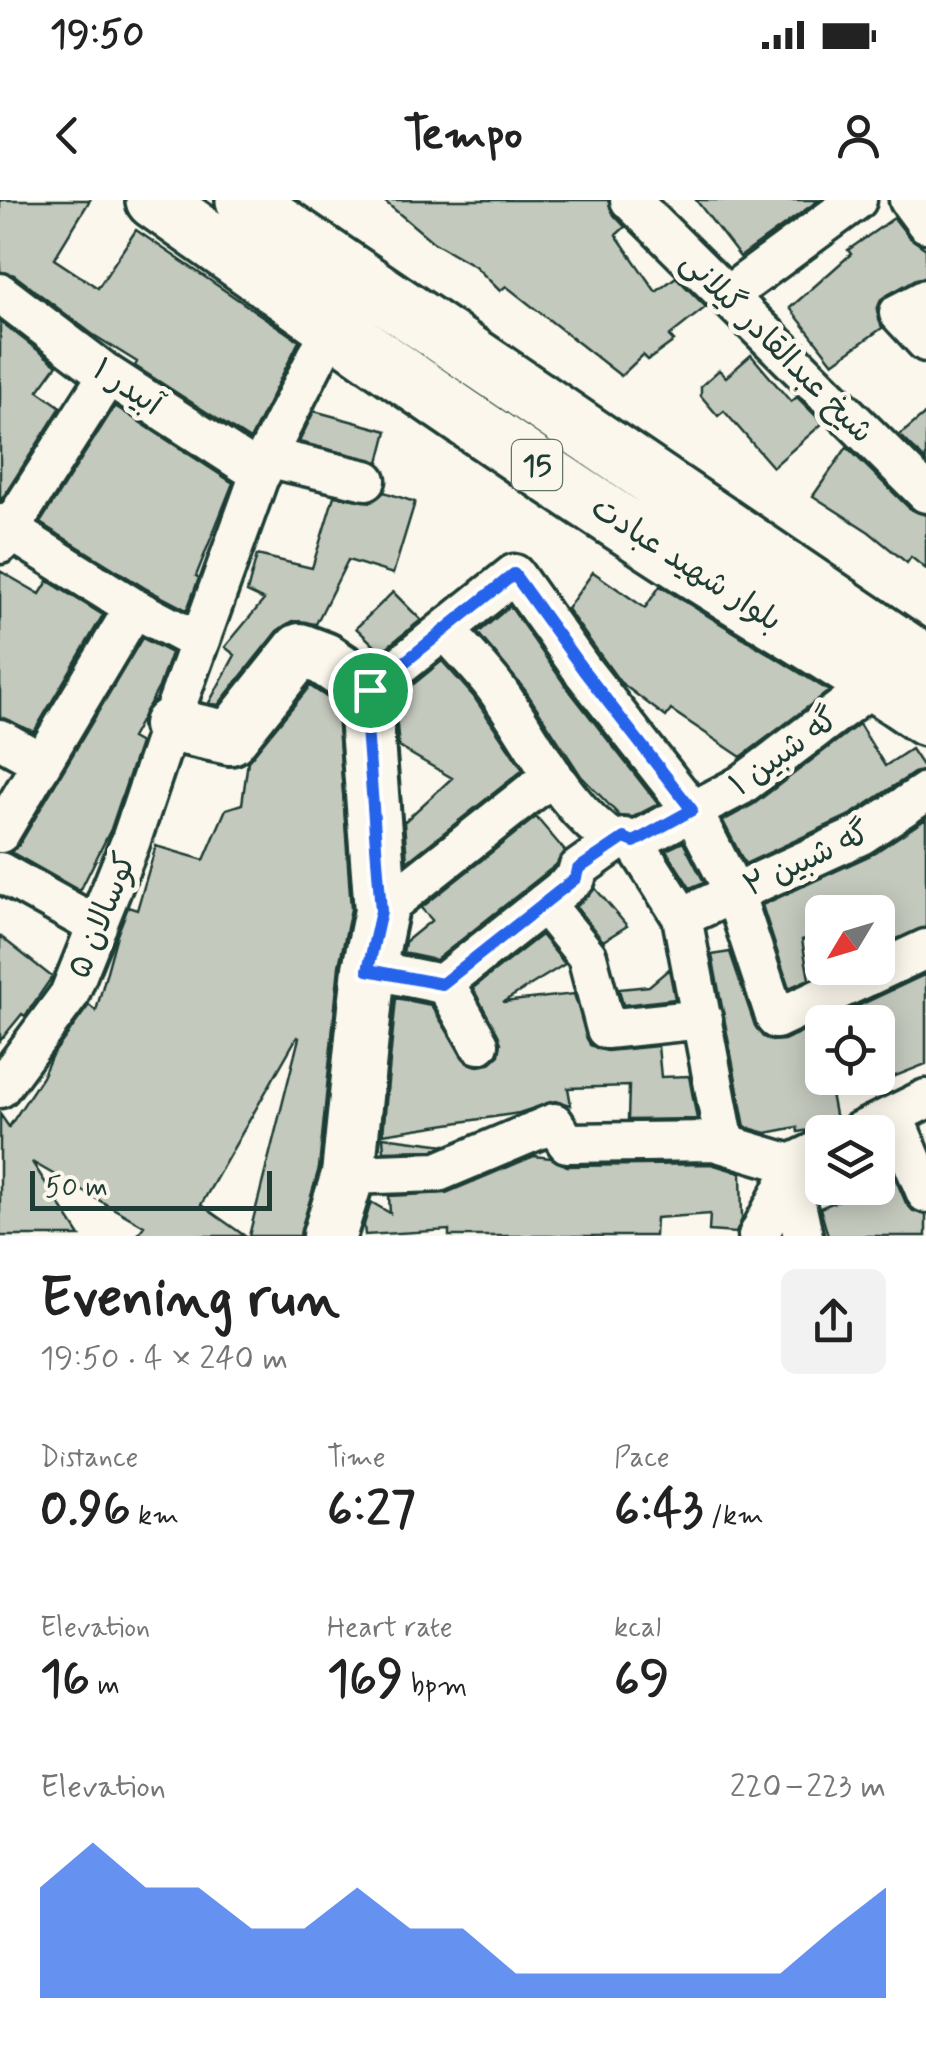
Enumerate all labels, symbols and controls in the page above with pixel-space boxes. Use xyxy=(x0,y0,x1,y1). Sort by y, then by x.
text: 19:50 xyxy=(50,11,144,60)
text: Tempo xyxy=(403,106,523,165)
icon: back xyxy=(40,108,95,163)
icon: person xyxy=(831,108,886,163)
street label: شیخ عبدالقادر گیلانی xyxy=(671,242,882,453)
street label: آبیدر ۱ xyxy=(84,349,171,427)
road number: 15 xyxy=(512,440,562,490)
street label: بلوار شهید عبادت xyxy=(582,487,789,642)
pin xyxy=(328,648,413,733)
icon: arrive xyxy=(343,663,398,718)
street label: گه شبین ۱ xyxy=(721,699,847,806)
street label: گه شبین ۲ xyxy=(737,812,877,907)
street label: کوسالان ۵ xyxy=(59,847,147,985)
north arrow xyxy=(805,895,895,985)
map controls xyxy=(805,895,895,1205)
button: locate xyxy=(805,1005,895,1095)
button: layers xyxy=(805,1115,895,1205)
scale bar xyxy=(30,1166,272,1210)
text: 50 m xyxy=(45,1170,108,1207)
text: Evening run xyxy=(40,1264,340,1336)
button: share xyxy=(781,1269,886,1374)
text: 19:50 · 4 × 240 m xyxy=(40,1338,288,1380)
text: Distance xyxy=(40,1440,138,1477)
text: Time xyxy=(327,1440,386,1477)
text: Pace xyxy=(614,1440,670,1477)
text: 0.96 xyxy=(40,1477,131,1543)
text: 6:27 xyxy=(327,1477,416,1543)
text: 6:43 xyxy=(614,1477,703,1543)
text: km xyxy=(131,1498,179,1535)
text: /km xyxy=(703,1498,764,1535)
text: Elevation xyxy=(40,1610,150,1647)
text: Heart rate xyxy=(327,1610,453,1647)
text: kcal xyxy=(614,1610,661,1647)
text: 16 xyxy=(40,1647,90,1713)
text: 169 xyxy=(327,1647,403,1713)
text: 69 xyxy=(614,1647,669,1713)
text: m xyxy=(90,1668,120,1705)
text: bpm xyxy=(403,1668,467,1705)
text: Elevation xyxy=(40,1766,166,1808)
text: 220–223 m xyxy=(730,1766,886,1808)

